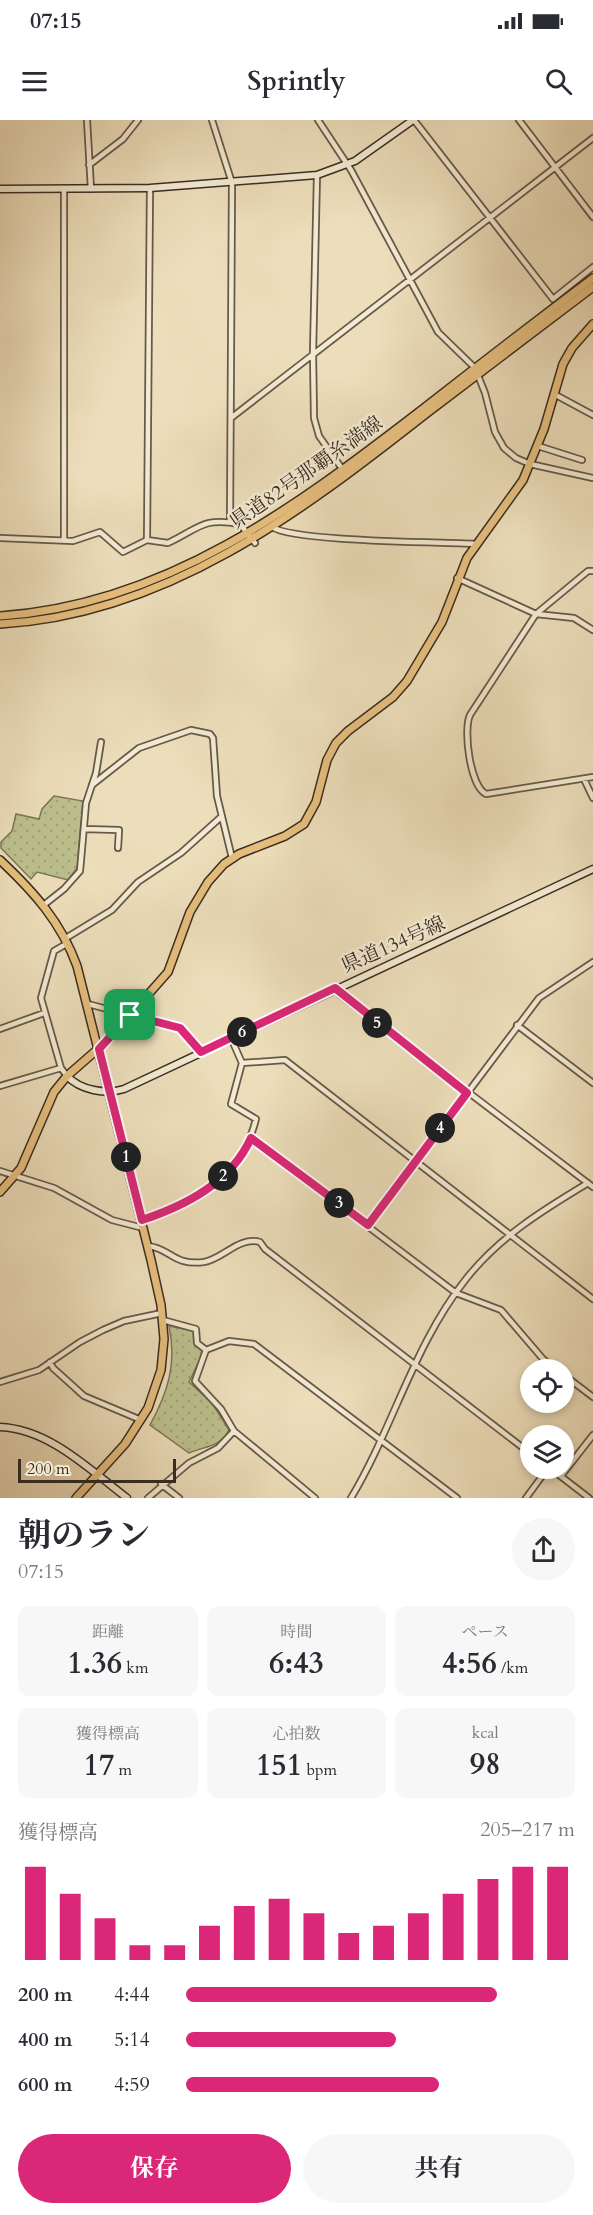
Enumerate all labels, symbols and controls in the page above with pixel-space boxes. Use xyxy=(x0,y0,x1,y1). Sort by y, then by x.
text: 07:15 xyxy=(30,6,81,36)
text: Sprintly xyxy=(247,63,346,100)
icon: menu xyxy=(18,65,51,98)
icon: search xyxy=(542,65,575,98)
street label: 県道82号那覇糸満線 xyxy=(225,410,388,535)
street label: 県道134号線 xyxy=(337,910,449,979)
pin xyxy=(104,989,155,1040)
icon: arrive xyxy=(113,998,146,1031)
pin: 5 xyxy=(362,1008,392,1038)
text: 5 xyxy=(373,1012,381,1034)
pin: 6 xyxy=(227,1017,257,1047)
text: 6 xyxy=(238,1021,246,1043)
pin: 4 xyxy=(425,1113,455,1143)
text: 4 xyxy=(436,1117,444,1139)
pin: 1 xyxy=(111,1142,141,1172)
text: 1 xyxy=(122,1146,130,1168)
pin: 2 xyxy=(208,1161,238,1191)
text: 2 xyxy=(219,1165,227,1187)
pin: 3 xyxy=(324,1188,354,1218)
text: 3 xyxy=(335,1192,343,1214)
map controls xyxy=(520,1359,574,1479)
button: locate xyxy=(520,1359,574,1413)
button: layers xyxy=(520,1425,574,1479)
scale bar xyxy=(18,1456,176,1484)
text: 200 m xyxy=(27,1458,69,1480)
text: 朝のラン xyxy=(18,1513,150,1558)
button: share xyxy=(512,1518,575,1581)
text: 07:15 xyxy=(18,1558,64,1585)
text: 距離 xyxy=(92,1621,124,1643)
text: 時間 xyxy=(280,1621,313,1643)
text: ペース xyxy=(462,1621,509,1643)
text: 1.36 xyxy=(67,1643,122,1684)
text: 6:43 xyxy=(269,1643,324,1684)
text: 4:56 xyxy=(442,1643,497,1684)
text: km xyxy=(122,1657,148,1679)
text: /km xyxy=(497,1657,528,1679)
text: kcal xyxy=(472,1722,499,1744)
text: 獲得標高 xyxy=(76,1723,140,1745)
text: 心拍数 xyxy=(272,1723,321,1745)
text: 98 xyxy=(470,1744,501,1785)
text: 17 xyxy=(84,1745,114,1786)
text: 151 xyxy=(256,1745,302,1786)
text: m xyxy=(114,1759,132,1781)
text: bpm xyxy=(302,1759,337,1781)
text: 205–217 m xyxy=(480,1816,575,1843)
text: 獲得標高 xyxy=(18,1819,98,1846)
text: 200 m xyxy=(18,1981,73,2008)
text: 4:44 xyxy=(114,1981,150,2008)
text: 400 m xyxy=(18,2026,73,2053)
text: 5:14 xyxy=(114,2026,150,2053)
text: 600 m xyxy=(18,2071,73,2098)
text: 4:59 xyxy=(114,2071,150,2098)
button: 保存 xyxy=(18,2134,291,2203)
button: 共有 xyxy=(303,2134,575,2203)

